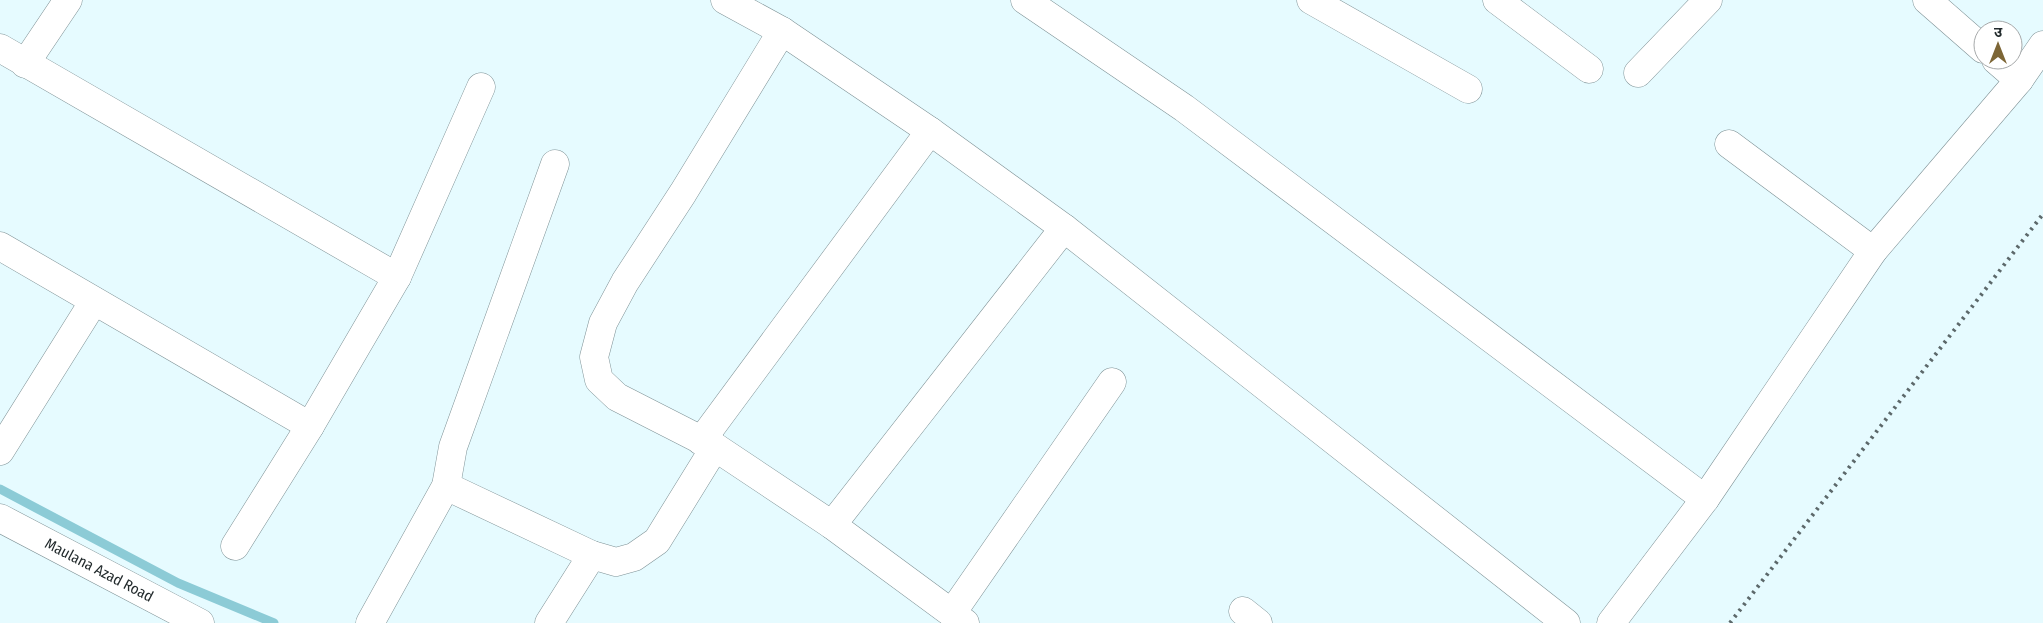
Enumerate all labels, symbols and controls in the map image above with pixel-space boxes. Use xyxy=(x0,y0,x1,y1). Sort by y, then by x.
north arrow xyxy=(1973,20,2023,70)
text: उ xyxy=(1994,24,2003,41)
street label: Maulana Azad Road xyxy=(42,534,156,606)

